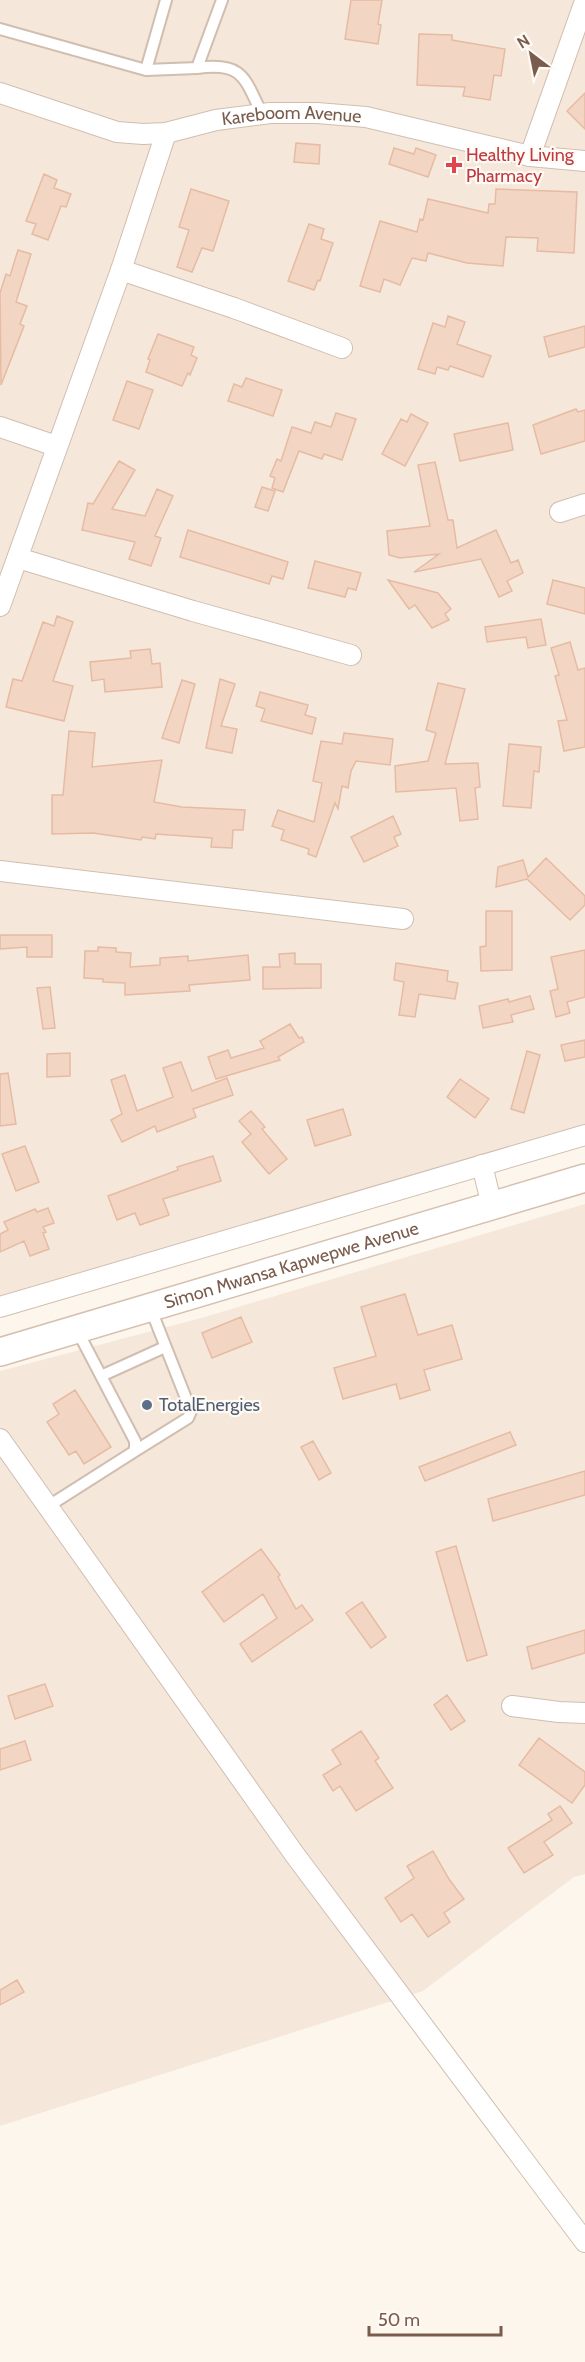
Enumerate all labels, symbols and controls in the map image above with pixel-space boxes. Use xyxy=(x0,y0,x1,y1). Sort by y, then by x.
north arrow xyxy=(501,24,561,84)
text: N xyxy=(513,31,533,53)
street label: Kareboom Avenue xyxy=(220,101,362,130)
place label: Healthy Living Pharmacy xyxy=(466,144,575,187)
marker: Healthy Living Pharmacy xyxy=(447,158,461,172)
street label: Simon Mwansa Kapwepwe Avenue xyxy=(162,1217,421,1314)
place label: TotalEnergies xyxy=(159,1394,260,1416)
marker: TotalEnergies xyxy=(140,1398,154,1412)
scale bar xyxy=(369,2299,501,2337)
text: 50 m xyxy=(378,2309,420,2331)

